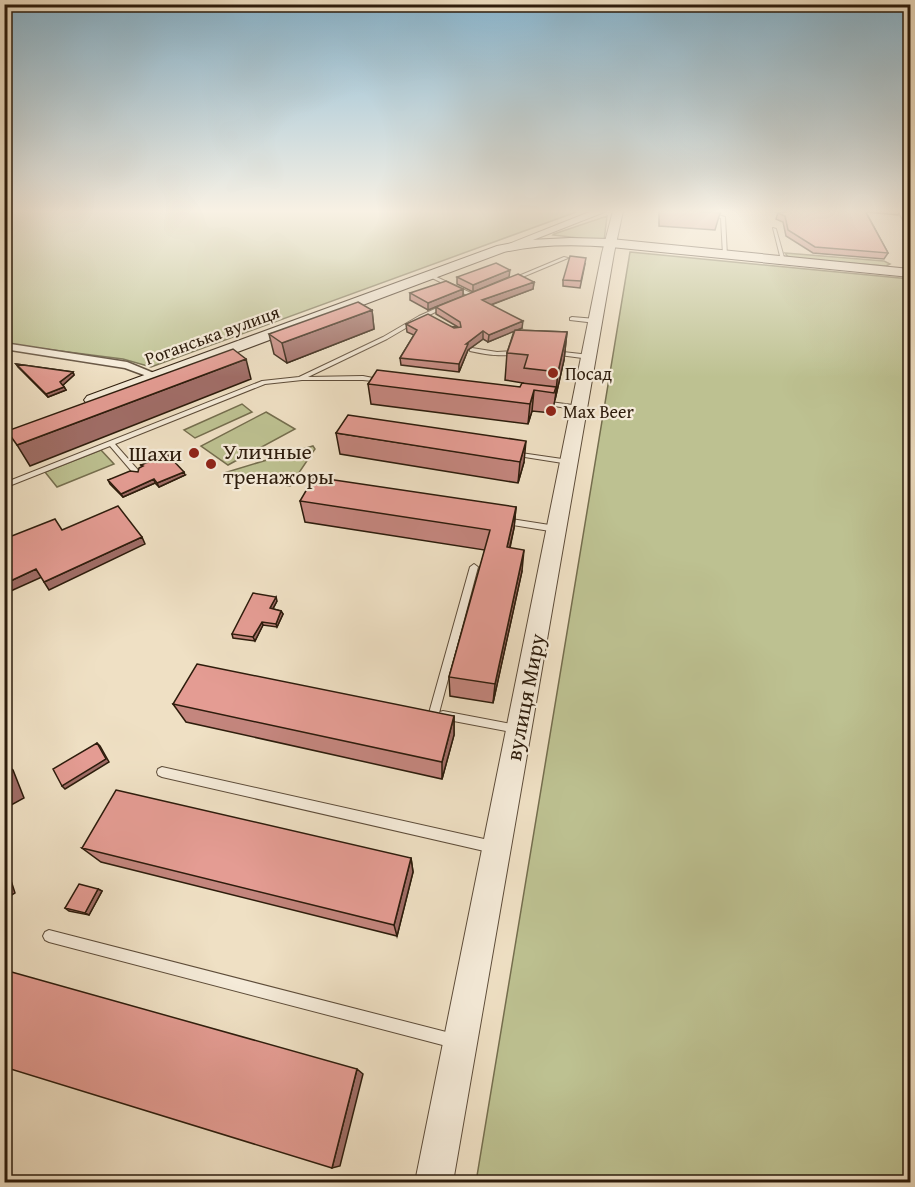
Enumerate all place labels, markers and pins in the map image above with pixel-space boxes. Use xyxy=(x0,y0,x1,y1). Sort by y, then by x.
place label: Посад xyxy=(565,360,612,387)
marker: Посад xyxy=(546,366,560,380)
place label: Max Beer xyxy=(563,398,634,425)
marker: Max Beer xyxy=(544,404,558,418)
place label: Уличные тренажоры xyxy=(223,435,334,492)
place label: Шахи xyxy=(129,437,182,469)
marker: Шахи xyxy=(187,446,201,460)
marker: Уличные тренажоры xyxy=(204,457,218,471)

